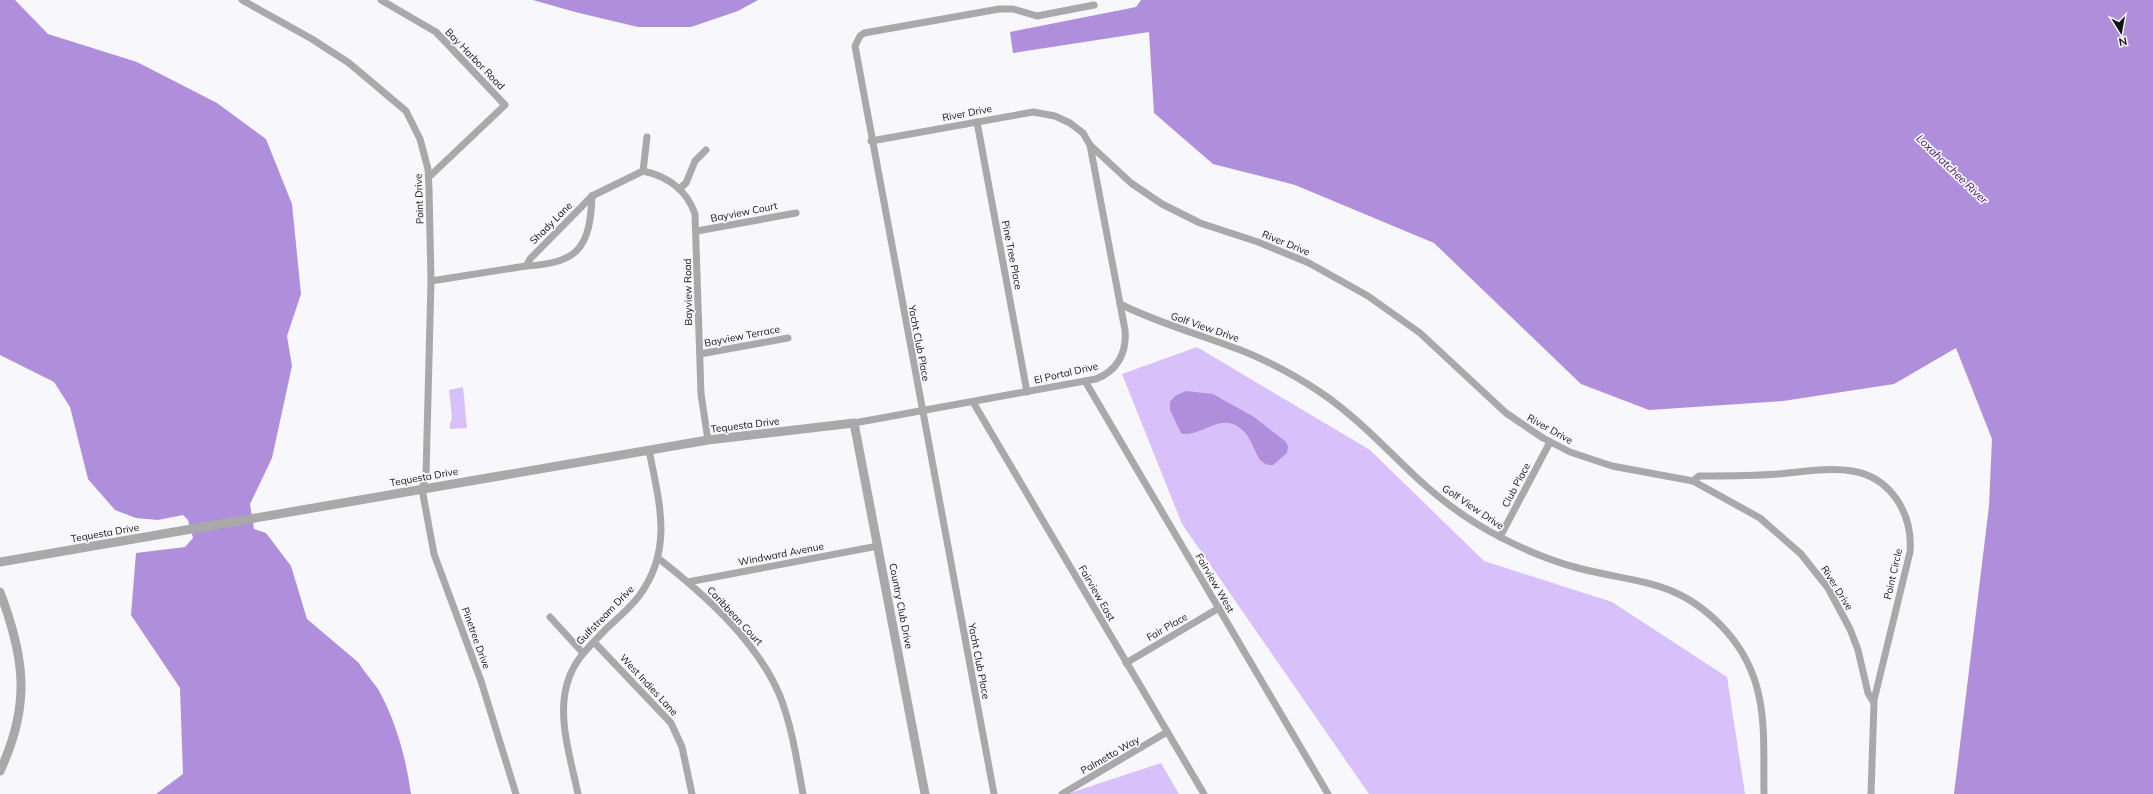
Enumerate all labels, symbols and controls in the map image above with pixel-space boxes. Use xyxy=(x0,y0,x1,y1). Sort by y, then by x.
north arrow xyxy=(2101,12,2141,52)
street label: Bay Harbor Road xyxy=(442,26,508,92)
text: N xyxy=(2117,34,2128,49)
street label: River Drive xyxy=(941,102,993,124)
water label: Loxahatchee River xyxy=(1913,131,1991,207)
street label: Point Drive xyxy=(412,174,426,224)
street label: Shady Lane xyxy=(527,199,575,247)
street label: Bayview Court xyxy=(709,199,779,225)
street label: Pine Tree Place xyxy=(999,219,1025,291)
street label: River Drive xyxy=(1260,228,1312,258)
street label: Bayview Road xyxy=(681,258,695,326)
street label: Yacht Club Place xyxy=(905,303,933,382)
street label: Golf View Drive xyxy=(1169,309,1241,345)
street label: Bayview Terrace xyxy=(703,322,781,350)
street label: El Portal Drive xyxy=(1033,359,1099,387)
street label: River Drive xyxy=(1525,411,1575,447)
street label: Tequesta Drive xyxy=(710,414,780,436)
street label: Club Place xyxy=(1499,460,1533,510)
street label: Tequesta Drive xyxy=(389,465,459,489)
street label: Golf View Drive xyxy=(1440,482,1506,532)
street label: Tequesta Drive xyxy=(70,521,140,545)
street label: Windward Avenue xyxy=(737,539,825,569)
street label: Point Circle xyxy=(1881,547,1905,601)
street label: Fairview West xyxy=(1193,551,1237,615)
street label: Country Club Drive xyxy=(886,562,916,650)
street label: Fairview East xyxy=(1076,563,1118,624)
street label: River Drive xyxy=(1818,563,1856,613)
street label: Gulfstream Drive xyxy=(573,583,637,647)
street label: Caribbean Court xyxy=(704,584,766,649)
street label: Pinetree Drive xyxy=(459,605,493,671)
street label: Fair Place xyxy=(1144,610,1190,644)
street label: Yacht Club Place xyxy=(965,621,993,700)
street label: West Indies Lane xyxy=(617,651,681,719)
street label: Palmetto Way xyxy=(1078,733,1142,777)

